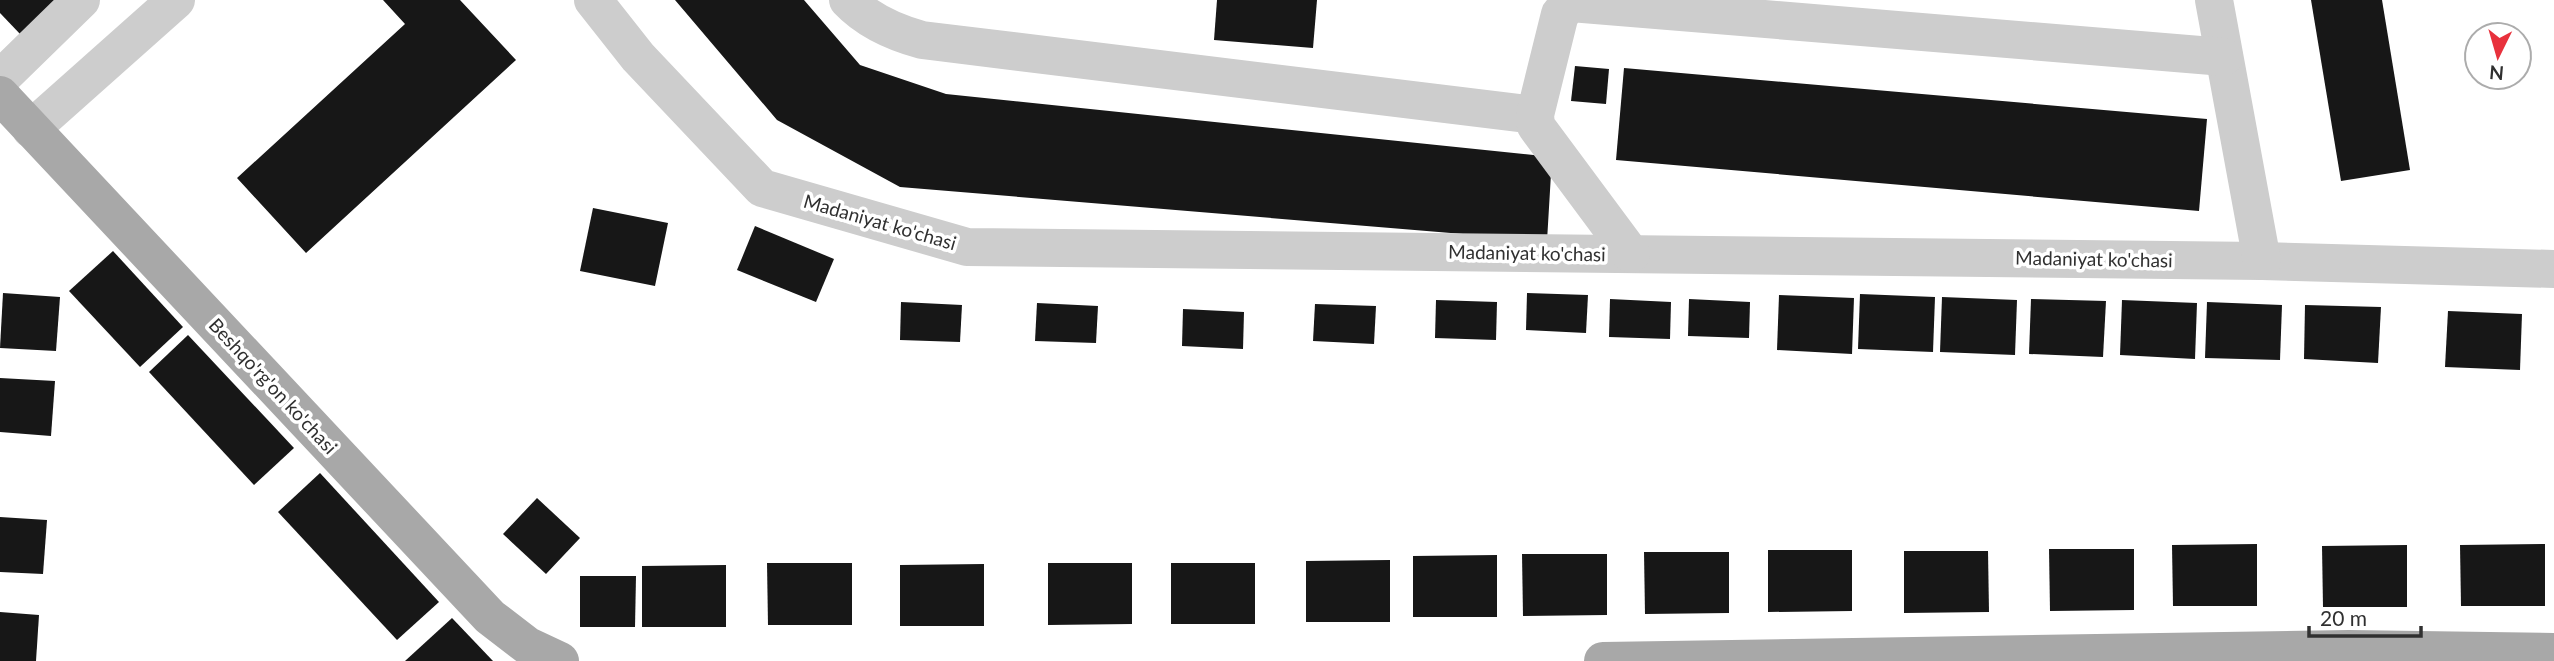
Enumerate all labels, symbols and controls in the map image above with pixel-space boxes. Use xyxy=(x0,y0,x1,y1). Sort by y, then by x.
north arrow xyxy=(2463,21,2533,91)
text: N xyxy=(2488,61,2505,86)
street label: Madaniyat ko'chasi xyxy=(801,189,959,254)
street label: Madaniyat ko'chasi xyxy=(1448,240,1606,265)
street label: Madaniyat ko'chasi xyxy=(2015,246,2173,271)
street label: Beshqo'rg'on ko'chasi xyxy=(205,313,342,458)
scale bar xyxy=(2309,594,2421,638)
text: 20 m xyxy=(2320,605,2367,630)

